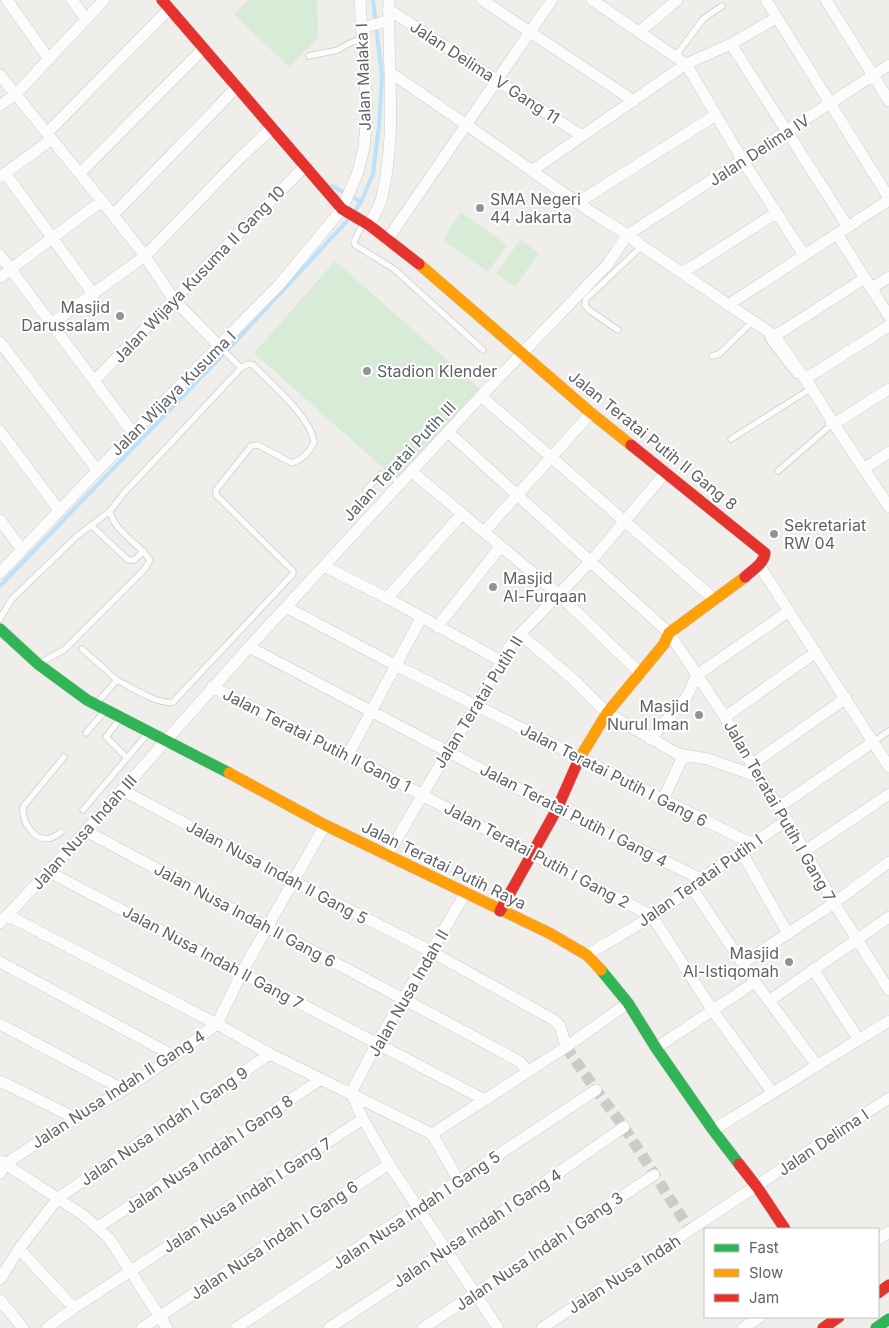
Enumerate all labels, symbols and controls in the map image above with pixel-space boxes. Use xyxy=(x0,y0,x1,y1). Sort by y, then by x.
street label: Jalan Delima V Gang 11 xyxy=(406,16,564,128)
street label: Jalan Malaka I xyxy=(351,23,375,131)
street label: Jalan Delima IV xyxy=(705,110,813,190)
street label: Jalan Wijaya Kusuma II Gang 10 xyxy=(109,181,289,367)
place label: SMA Negeri 44 Jakarta xyxy=(490,189,581,227)
marker: SMA Negeri 44 Jakarta xyxy=(474,202,486,214)
place label: Masjid Darussalam xyxy=(21,297,110,335)
marker: Masjid Darussalam xyxy=(114,310,126,322)
street label: Jalan Wijaya Kusuma I xyxy=(106,326,240,460)
place label: Stadion Klender xyxy=(377,361,497,381)
marker: Stadion Klender xyxy=(361,365,373,377)
street label: Jalan Teratai Putih II Gang 8 xyxy=(565,366,741,514)
street label: Jalan Teratai Putih III xyxy=(338,397,460,525)
place label: Sekretariat RW 04 xyxy=(784,515,866,553)
marker: Sekretariat RW 04 xyxy=(768,528,780,540)
place label: Masjid Al-Furqaan xyxy=(503,568,587,606)
marker: Masjid Al-Furqaan xyxy=(487,581,499,593)
street label: Jalan Teratai Putih II xyxy=(429,632,527,772)
street label: Jalan Teratai Putih II Gang 1 xyxy=(220,684,414,796)
place label: Masjid Nurul Iman xyxy=(607,696,689,734)
marker: Masjid Nurul Iman xyxy=(693,709,705,721)
street label: Jalan Teratai Putih I Gang 7 xyxy=(720,717,840,905)
street label: Jalan Teratai Putih I Gang 6 xyxy=(517,719,711,831)
street label: Jalan Teratai Putih I Gang 4 xyxy=(477,759,671,871)
street label: Jalan Nusa Indah III xyxy=(27,770,141,894)
street label: Jalan Teratai Putih I Gang 2 xyxy=(441,798,633,912)
street label: Jalan Nusa Indah II Gang 5 xyxy=(183,816,371,928)
street label: Jalan Teratai Putih Raya xyxy=(358,816,530,914)
street label: Jalan Teratai Putih I xyxy=(634,829,766,931)
street label: Jalan Nusa Indah II Gang 6 xyxy=(151,859,339,971)
street label: Jalan Nusa Indah II Gang 7 xyxy=(119,901,307,1013)
street label: Jalan Nusa Indah II xyxy=(363,926,453,1060)
place label: Masjid Al-Istiqomah xyxy=(683,943,779,981)
marker: Masjid Al-Istiqomah xyxy=(783,956,795,968)
street label: Jalan Nusa Indah II Gang 4 xyxy=(27,1025,209,1153)
street label: Jalan Nusa Indah I Gang 9 xyxy=(76,1062,252,1190)
street label: Jalan Nusa Indah I Gang 8 xyxy=(121,1090,297,1218)
street label: Jalan Delima I xyxy=(774,1104,872,1180)
street label: Jalan Nusa Indah I Gang 7 xyxy=(159,1133,335,1257)
street label: Jalan Nusa Indah I Gang 5 xyxy=(328,1146,504,1274)
street label: Jalan Nusa Indah I Gang 4 xyxy=(389,1164,565,1292)
street label: Jalan Nusa Indah I Gang 6 xyxy=(186,1176,362,1304)
street label: Jalan Nusa Indah I Gang 3 xyxy=(451,1188,627,1314)
legend xyxy=(704,1228,879,1318)
street label: Jalan Nusa Indah xyxy=(564,1230,684,1318)
text: Fast xyxy=(749,1238,779,1257)
text: Slow xyxy=(749,1263,783,1282)
text: Jam xyxy=(749,1288,779,1307)

